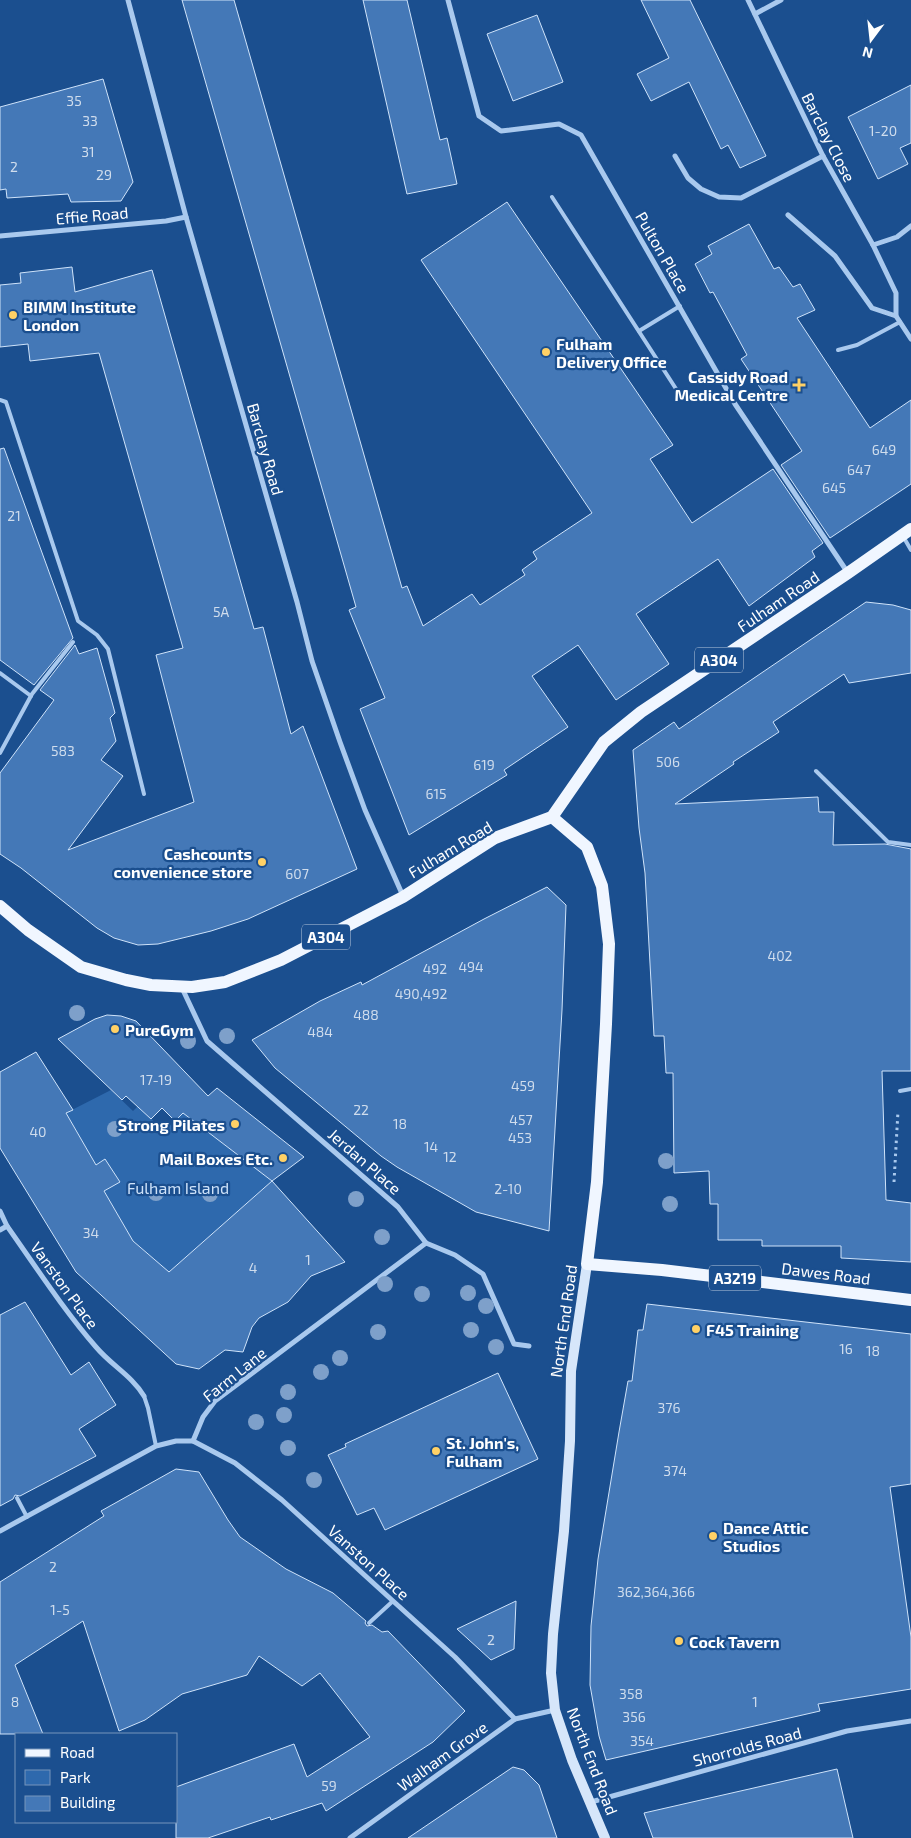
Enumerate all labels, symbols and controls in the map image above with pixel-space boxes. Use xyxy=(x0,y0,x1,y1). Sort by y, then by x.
north arrow xyxy=(846,15,896,65)
text: N xyxy=(860,44,875,63)
street label: Barclay Close xyxy=(798,89,860,185)
house number: 35 xyxy=(66,92,82,109)
house number: 33 xyxy=(82,112,98,129)
house number: 1-20 xyxy=(869,122,897,139)
house number: 31 xyxy=(81,143,95,160)
house number: 2 xyxy=(10,158,18,175)
house number: 29 xyxy=(96,166,112,183)
street label: Effie Road xyxy=(55,202,129,228)
street label: Pulton Place xyxy=(632,208,694,296)
place label: BIMM Institute London xyxy=(23,297,136,334)
marker: BIMM Institute London xyxy=(7,309,19,321)
place label: Fulham Delivery Office xyxy=(556,334,667,372)
marker: Fulham Delivery Office xyxy=(540,346,552,358)
place label: Cassidy Road Medical Centre xyxy=(674,367,788,404)
marker: Cassidy Road Medical Centre xyxy=(792,378,806,392)
street label: Barclay Road xyxy=(244,401,288,497)
house number: 649 xyxy=(872,441,896,458)
house number: 647 xyxy=(847,461,871,478)
house number: 645 xyxy=(822,479,846,496)
house number: 21 xyxy=(7,507,21,524)
street label: Fulham Road xyxy=(733,567,823,635)
house number: 5A xyxy=(213,603,229,620)
road number: A304 xyxy=(695,648,743,672)
house number: 583 xyxy=(51,742,75,759)
house number: 506 xyxy=(656,753,680,770)
house number: 619 xyxy=(473,756,495,773)
house number: 615 xyxy=(425,785,447,802)
street label: Fulham Road xyxy=(404,816,496,882)
place label: Cashcounts convenience store xyxy=(114,844,252,881)
marker: Cashcounts convenience store xyxy=(256,856,268,868)
house number: 607 xyxy=(285,865,309,882)
road number: A304 xyxy=(302,924,350,950)
house number: 402 xyxy=(768,947,793,964)
house number: 494 xyxy=(458,958,484,975)
house number: 492 xyxy=(423,960,447,977)
house number: 490,492 xyxy=(395,985,447,1002)
house number: 488 xyxy=(353,1006,379,1023)
place label: PureGym xyxy=(125,1020,194,1040)
marker: PureGym xyxy=(109,1023,121,1035)
house number: 484 xyxy=(307,1023,333,1040)
house number: 17-19 xyxy=(140,1071,172,1088)
house number: 459 xyxy=(511,1077,535,1094)
house number: 22 xyxy=(353,1101,369,1118)
house number: 457 xyxy=(509,1111,533,1128)
place label: Strong Pilates xyxy=(118,1115,225,1134)
house number: 18 xyxy=(393,1115,407,1132)
marker: Strong Pilates xyxy=(229,1118,241,1130)
house number: 40 xyxy=(29,1123,47,1140)
street label: Jerdan Place xyxy=(325,1124,405,1198)
house number: 453 xyxy=(508,1129,532,1146)
house number: 14 xyxy=(424,1138,438,1155)
house number: 12 xyxy=(443,1148,457,1165)
place label: Mail Boxes Etc. xyxy=(159,1149,273,1168)
marker: Mail Boxes Etc. xyxy=(277,1152,289,1164)
park label: Fulham Island xyxy=(127,1178,229,1197)
house number: 2-10 xyxy=(494,1180,522,1197)
house number: 34 xyxy=(83,1224,99,1241)
street label: Vanston Place xyxy=(27,1238,103,1332)
house number: 1 xyxy=(305,1251,311,1268)
street label: Dawes Road xyxy=(780,1258,872,1288)
house number: 4 xyxy=(249,1259,257,1276)
street label: North End Road xyxy=(546,1263,580,1379)
road number: A3219 xyxy=(709,1266,761,1290)
place label: F45 Training xyxy=(706,1320,799,1339)
marker: F45 Training xyxy=(690,1323,702,1335)
house number: 16 xyxy=(839,1340,853,1357)
house number: 18 xyxy=(866,1342,880,1359)
street label: Farm Lane xyxy=(199,1343,269,1405)
house number: 376 xyxy=(658,1399,680,1416)
place label: St. John's, Fulham xyxy=(446,1433,519,1470)
marker: St. John's, Fulham xyxy=(430,1445,442,1457)
house number: 374 xyxy=(663,1462,687,1479)
place label: Dance Attic Studios xyxy=(723,1518,809,1555)
street label: Vanston Place xyxy=(324,1521,414,1603)
marker: Dance Attic Studios xyxy=(707,1530,719,1542)
house number: 2 xyxy=(49,1558,57,1575)
house number: 362,364,366 xyxy=(617,1583,695,1600)
house number: 1-5 xyxy=(50,1601,70,1618)
house number: 2 xyxy=(487,1631,495,1648)
place label: Cock Tavern xyxy=(689,1632,780,1651)
marker: Cock Tavern xyxy=(673,1635,685,1647)
house number: 358 xyxy=(619,1685,643,1702)
house number: 8 xyxy=(11,1693,19,1710)
house number: 1 xyxy=(752,1693,758,1710)
street label: North End Road xyxy=(564,1705,622,1817)
house number: 356 xyxy=(622,1708,646,1725)
street label: Walham Grove xyxy=(393,1717,491,1795)
street label: Shorrolds Road xyxy=(691,1722,803,1770)
house number: 354 xyxy=(630,1732,654,1749)
legend xyxy=(15,1733,178,1823)
text: Road xyxy=(60,1743,95,1761)
text: Park xyxy=(60,1768,91,1786)
house number: 59 xyxy=(321,1777,337,1794)
text: Building xyxy=(60,1793,116,1811)

